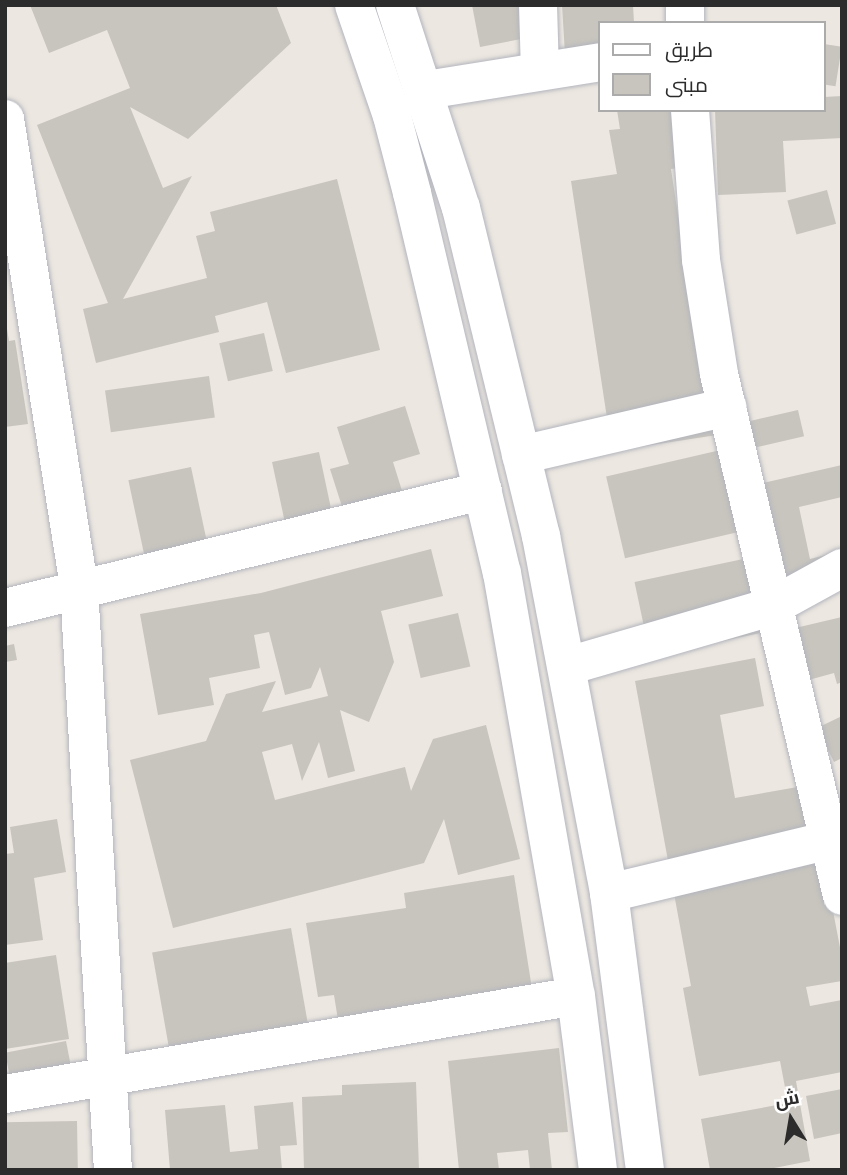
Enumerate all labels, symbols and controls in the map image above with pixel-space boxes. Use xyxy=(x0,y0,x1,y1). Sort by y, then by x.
legend xyxy=(598,21,826,112)
text: طريق xyxy=(665,37,713,62)
text: مبنى xyxy=(665,72,708,97)
north arrow xyxy=(756,1084,826,1154)
text: ش xyxy=(773,1085,801,1112)

